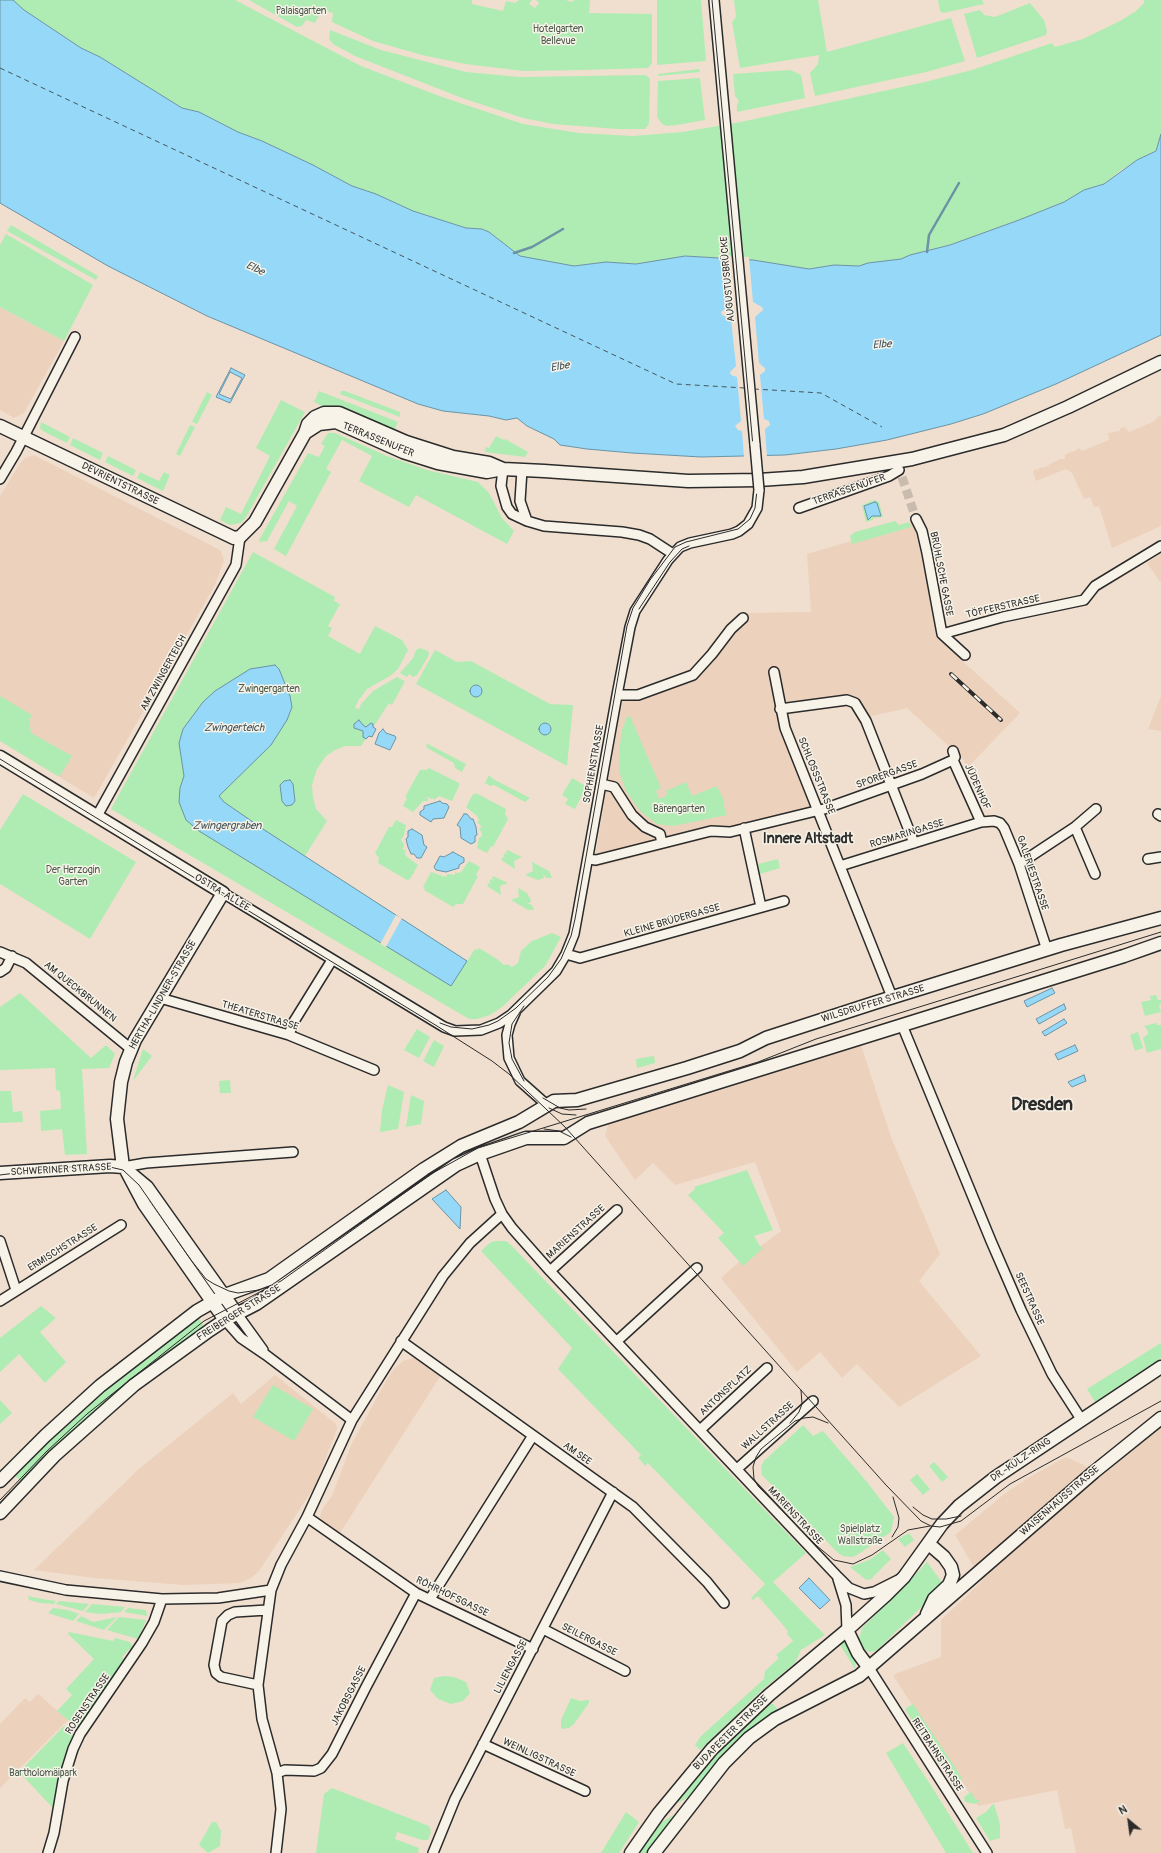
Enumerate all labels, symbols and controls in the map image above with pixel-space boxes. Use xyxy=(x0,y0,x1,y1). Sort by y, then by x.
park label: Palaisgarten xyxy=(276,5,326,17)
park label: Hotelgarten Bellevue xyxy=(533,23,583,46)
street label: AUGUSTUSBRÜCKE xyxy=(718,236,738,322)
water label: Elbe xyxy=(244,259,266,279)
water label: Elbe xyxy=(872,338,892,352)
water label: Elbe xyxy=(550,359,570,375)
street label: TERRASSENUFER xyxy=(340,420,416,460)
street label: DEVRIENTSTRASSE xyxy=(79,460,161,508)
street label: TERRASSENUFER xyxy=(811,472,887,508)
street label: BRÜHLSCHE GASSE xyxy=(927,531,955,617)
street label: TÖPFERSTRASSE xyxy=(965,593,1041,621)
street label: AM ZWINGERTEICH xyxy=(138,633,190,713)
park label: Zwingergarten xyxy=(238,683,300,695)
water label: Zwingerteich xyxy=(204,721,264,735)
street label: SOPHIENSTRASSE xyxy=(581,724,607,804)
street label: SCHLOSSSTRASSE xyxy=(795,736,837,816)
street label: SPORERGASSE xyxy=(855,758,919,792)
street label: JÜDENHOF xyxy=(962,762,992,812)
park label: Bärengarten xyxy=(653,803,705,815)
street label: ROSMARINGASSE xyxy=(868,817,946,851)
water label: Zwingergraben xyxy=(193,819,261,833)
district label: Innere Altstadt xyxy=(763,831,853,847)
street label: GALERIESTRASSE xyxy=(1014,834,1050,912)
park label: Der Herzogin Garten xyxy=(46,864,100,888)
street label: OSTRA-ALLEE xyxy=(192,872,252,914)
street label: KLEINE BRÜDERGASSE xyxy=(623,902,721,940)
street label: HERTHA-LINDNER-STRASSE xyxy=(127,938,199,1052)
street label: AM QUECKBRUNNEN xyxy=(41,959,119,1025)
street label: WILSDRUFFER STRASSE xyxy=(820,983,926,1025)
street label: THEATERSTRASSE xyxy=(220,999,300,1033)
district label: Dresden xyxy=(1011,1094,1073,1116)
street label: SCHWERINER STRASSE xyxy=(10,1161,112,1179)
street label: MARIENSTRASSE xyxy=(544,1202,608,1262)
street label: ERMISCHSTRASSE xyxy=(26,1222,100,1274)
street label: SEESTRASSE xyxy=(1012,1271,1046,1327)
street label: FREIBERGER STRASSE xyxy=(195,1282,283,1344)
street label: ANTONSPLATZ xyxy=(697,1364,755,1418)
street label: WALLSTRASSE xyxy=(739,1399,797,1453)
street label: DR.-KÜLZ-RING xyxy=(989,1435,1053,1485)
street label: AM SEE xyxy=(560,1440,594,1468)
street label: WAISENHAUSSTRASSE xyxy=(1018,1463,1102,1539)
street label: MARIENSTRASSE xyxy=(765,1484,825,1548)
park label: Spielplatz Wallstraße xyxy=(837,1523,883,1546)
street label: RÖHRHOFSGASSE xyxy=(414,1574,490,1620)
street label: SEILERGASSE xyxy=(559,1621,619,1659)
street label: LILIENGASSE xyxy=(492,1638,530,1696)
street label: JAKOBSGASSE xyxy=(329,1664,369,1728)
street label: ROSENSTRASSE xyxy=(63,1671,113,1737)
street label: BUDAPESTER STRASSE xyxy=(691,1693,771,1773)
street label: REITBAHNSTRASSE xyxy=(909,1716,965,1794)
street label: WEINLIGSTRASSE xyxy=(501,1736,577,1780)
park label: Bartholomäipark xyxy=(9,1767,77,1779)
north arrow xyxy=(1109,1801,1149,1841)
text: N xyxy=(1117,1803,1129,1818)

